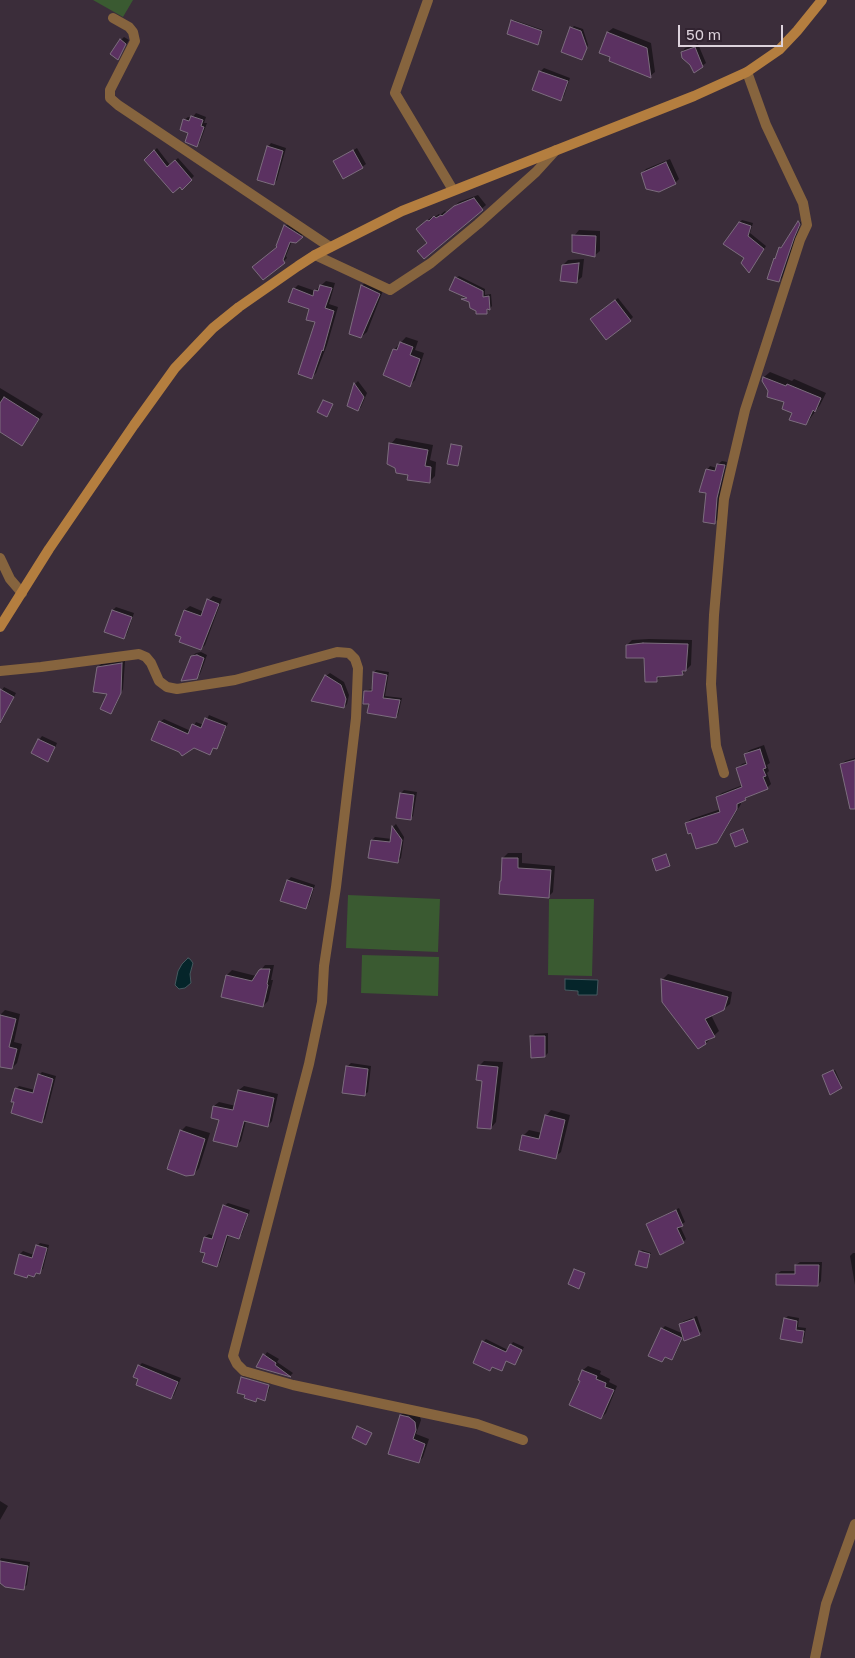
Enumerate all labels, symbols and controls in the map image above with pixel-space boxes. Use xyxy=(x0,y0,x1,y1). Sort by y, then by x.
scale bar xyxy=(680,15,785,47)
text: 50 m xyxy=(686,25,721,43)

